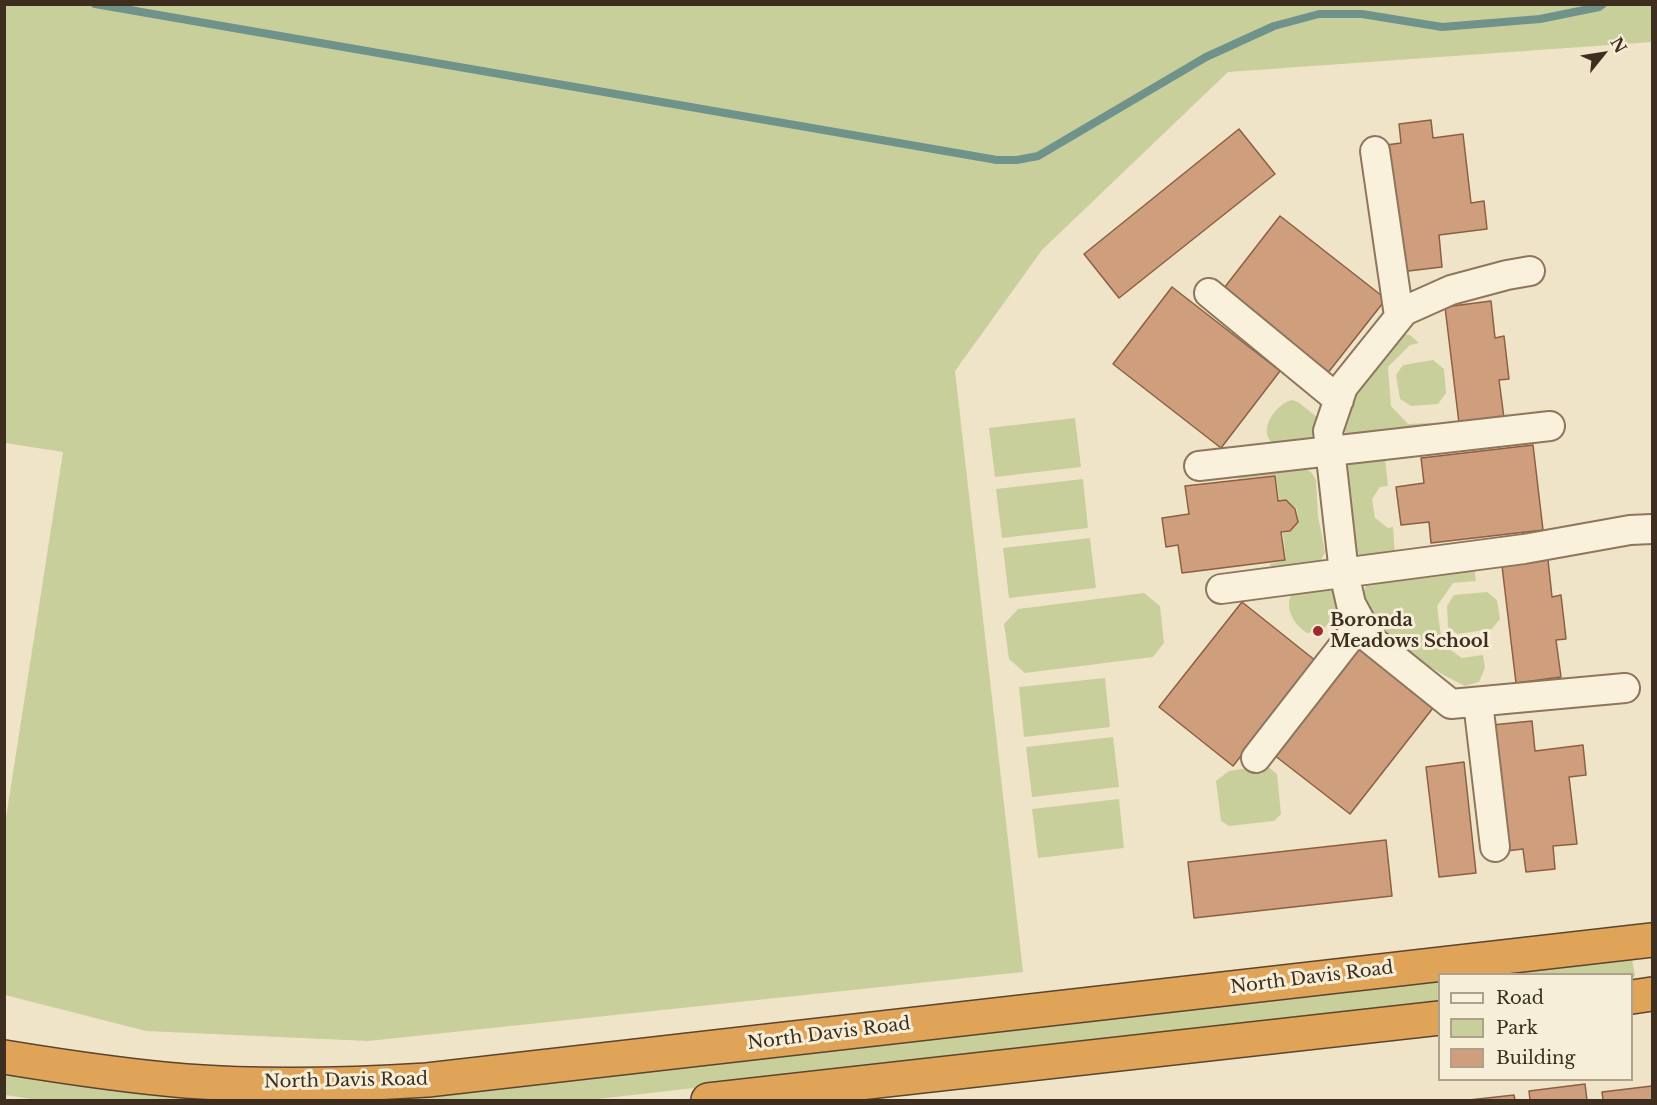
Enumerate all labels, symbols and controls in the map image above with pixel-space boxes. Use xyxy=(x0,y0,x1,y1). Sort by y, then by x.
north arrow xyxy=(1573,24,1633,84)
text: N xyxy=(1606,33,1631,57)
place label: Boronda Meadows School xyxy=(1330,610,1489,652)
marker: Boronda Meadows School xyxy=(1311,624,1325,638)
street label: North Davis Road xyxy=(1229,957,1395,999)
legend xyxy=(1438,973,1633,1081)
text: Road xyxy=(1496,987,1544,1009)
street label: North Davis Road xyxy=(746,1013,912,1055)
text: Park xyxy=(1496,1017,1538,1039)
text: Building xyxy=(1496,1047,1575,1069)
street label: North Davis Road xyxy=(264,1069,428,1093)

